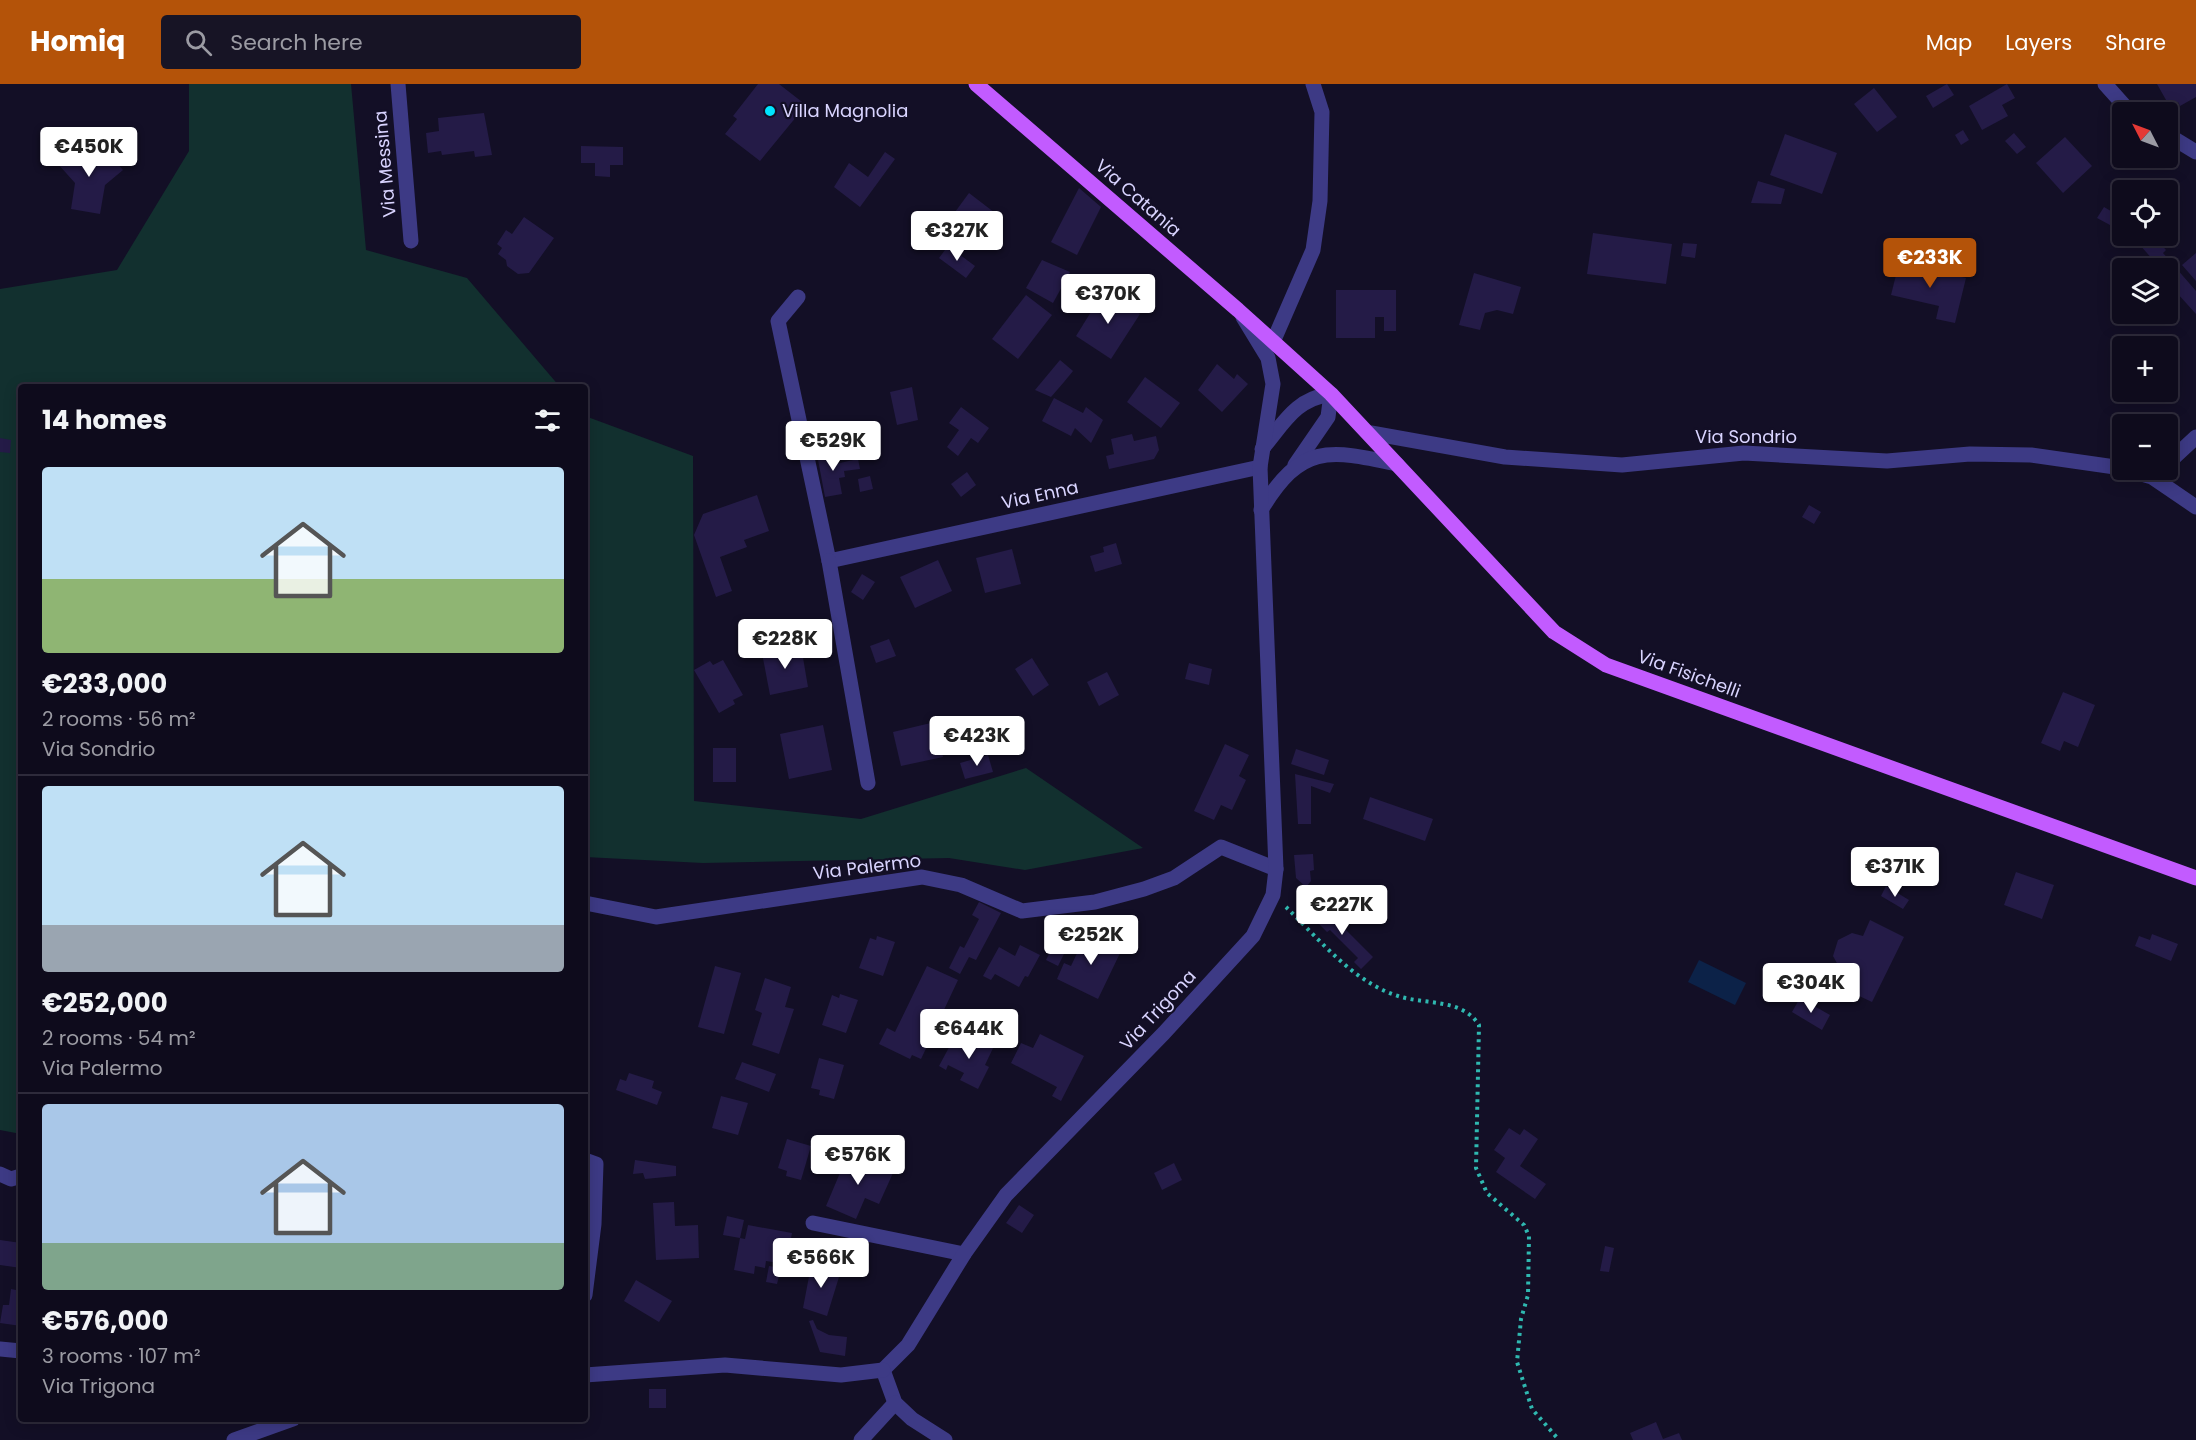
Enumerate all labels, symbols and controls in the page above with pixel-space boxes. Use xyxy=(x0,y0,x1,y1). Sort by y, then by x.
search box xyxy=(161,15,581,69)
text: Homiq xyxy=(30,22,125,61)
icon: search xyxy=(182,26,215,59)
text: Search here xyxy=(230,27,363,58)
text: Map xyxy=(1926,28,1972,57)
text: Layers xyxy=(2005,28,2072,57)
text: Share xyxy=(2105,28,2166,57)
place label: Villa Magnolia xyxy=(782,98,908,123)
north arrow xyxy=(2112,102,2178,168)
map controls xyxy=(2112,102,2178,480)
marker: Villa Magnolia xyxy=(763,104,777,118)
street label: Via Messina xyxy=(367,110,402,218)
pin: €450K xyxy=(47,127,131,178)
text: €450K xyxy=(54,132,124,160)
street label: Via Catania xyxy=(1090,153,1187,242)
button: locate xyxy=(2112,180,2178,246)
pin: €327K xyxy=(915,211,999,262)
text: €327K xyxy=(925,216,989,244)
pin: €233K xyxy=(1888,238,1972,289)
text: €233K xyxy=(1897,243,1963,271)
button: layers xyxy=(2112,258,2178,324)
pin: €370K xyxy=(1066,274,1150,325)
text: €370K xyxy=(1075,279,1141,307)
button: + xyxy=(2112,336,2178,402)
text: 14 homes xyxy=(42,402,167,438)
icon: filters xyxy=(531,404,564,437)
button: − xyxy=(2112,414,2178,480)
pin: €529K xyxy=(791,421,875,472)
street label: Via Sondrio xyxy=(1695,424,1797,449)
text: €529K xyxy=(800,426,866,454)
street label: Via Enna xyxy=(999,474,1081,515)
icon: home xyxy=(249,506,357,614)
pin: €228K xyxy=(743,619,827,670)
text: €228K xyxy=(752,624,818,652)
street label: Via Fisichelli xyxy=(1634,643,1744,704)
text: €233,000 xyxy=(42,666,167,702)
text: 2 rooms · 56 m² xyxy=(42,705,196,733)
pin: €423K xyxy=(935,716,1019,767)
text: €423K xyxy=(944,721,1010,749)
text: Via Sondrio xyxy=(42,735,155,763)
icon: home xyxy=(249,825,357,933)
street label: Via Palermo xyxy=(812,847,922,886)
pin: €371K xyxy=(1853,847,1937,898)
text: €371K xyxy=(1865,852,1925,880)
pin: €227K xyxy=(1300,885,1384,936)
text: €227K xyxy=(1310,890,1374,918)
pin: €252K xyxy=(1049,915,1133,966)
text: €252K xyxy=(1058,920,1124,948)
pin: €304K xyxy=(1769,963,1853,1014)
street label: Via Trigona xyxy=(1114,964,1201,1055)
text: €304K xyxy=(1777,968,1845,996)
text: €252,000 xyxy=(42,985,168,1021)
pin: €644K xyxy=(927,1009,1011,1060)
text: €644K xyxy=(934,1014,1004,1042)
text: 2 rooms · 54 m² xyxy=(42,1024,196,1052)
text: Via Palermo xyxy=(42,1054,163,1082)
pin: €576K xyxy=(816,1135,900,1186)
text: €576K xyxy=(825,1140,891,1168)
icon: home xyxy=(249,1143,357,1251)
pin: €566K xyxy=(779,1238,863,1289)
text: €566K xyxy=(787,1243,855,1271)
text: €576,000 xyxy=(42,1303,168,1339)
text: 3 rooms · 107 m² xyxy=(42,1342,201,1370)
text: Via Trigona xyxy=(42,1372,155,1400)

